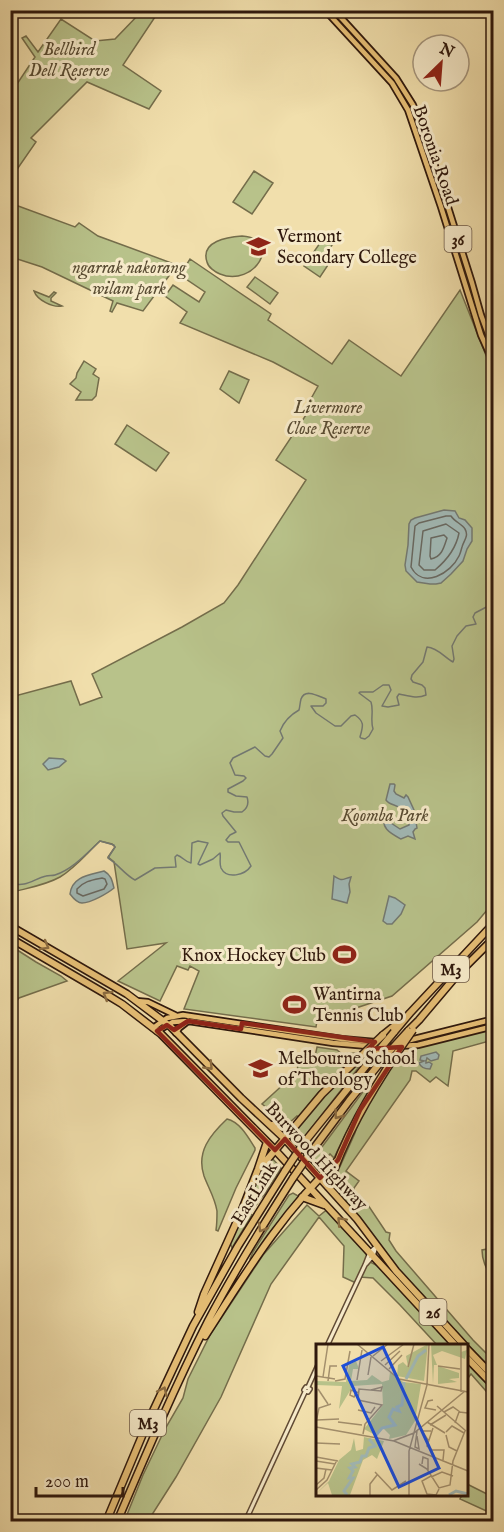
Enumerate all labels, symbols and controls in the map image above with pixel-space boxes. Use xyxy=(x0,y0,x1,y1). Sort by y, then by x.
north arrow xyxy=(411,33,471,93)
park label: Bellbird Dell Reserve xyxy=(29,39,109,83)
text: N xyxy=(435,39,457,63)
street label: Boronia Road xyxy=(407,102,463,209)
place label: Vermont Secondary College xyxy=(276,226,417,270)
road number: 36 xyxy=(444,226,472,252)
school or university icon: Vermont Secondary College xyxy=(246,233,272,259)
park label: ngarrak nakorang wilam park xyxy=(72,257,187,301)
park label: Livermore Close Reserve xyxy=(286,397,370,441)
park label: Koomba Park xyxy=(341,805,428,828)
one-way arrow xyxy=(39,939,49,951)
sports icon: Knox Hockey Club xyxy=(331,942,357,968)
place label: Knox Hockey Club xyxy=(181,945,326,968)
road number: M3 xyxy=(433,956,469,982)
place label: Wantirna Tennis Club xyxy=(313,984,404,1028)
one-way arrow xyxy=(103,990,113,1002)
sports icon: Wantirna Tennis Club xyxy=(282,991,308,1017)
place label: Melbourne School of Theology xyxy=(278,1048,416,1092)
school or university icon: Melbourne School of Theology xyxy=(247,1055,273,1081)
one-way arrow xyxy=(201,1058,212,1069)
street label: Burwood Highway xyxy=(260,1098,372,1216)
one-way arrow xyxy=(334,1109,345,1120)
street label: EastLink xyxy=(227,1158,284,1229)
one-way arrow xyxy=(337,1217,348,1228)
one-way arrow xyxy=(257,1222,269,1232)
road number: 26 xyxy=(420,1299,446,1325)
inset map xyxy=(316,1344,468,1496)
one-way arrow xyxy=(155,1386,167,1397)
road number: M3 xyxy=(130,1410,166,1436)
scale bar xyxy=(36,1460,123,1498)
text: 200 m xyxy=(45,1471,89,1494)

